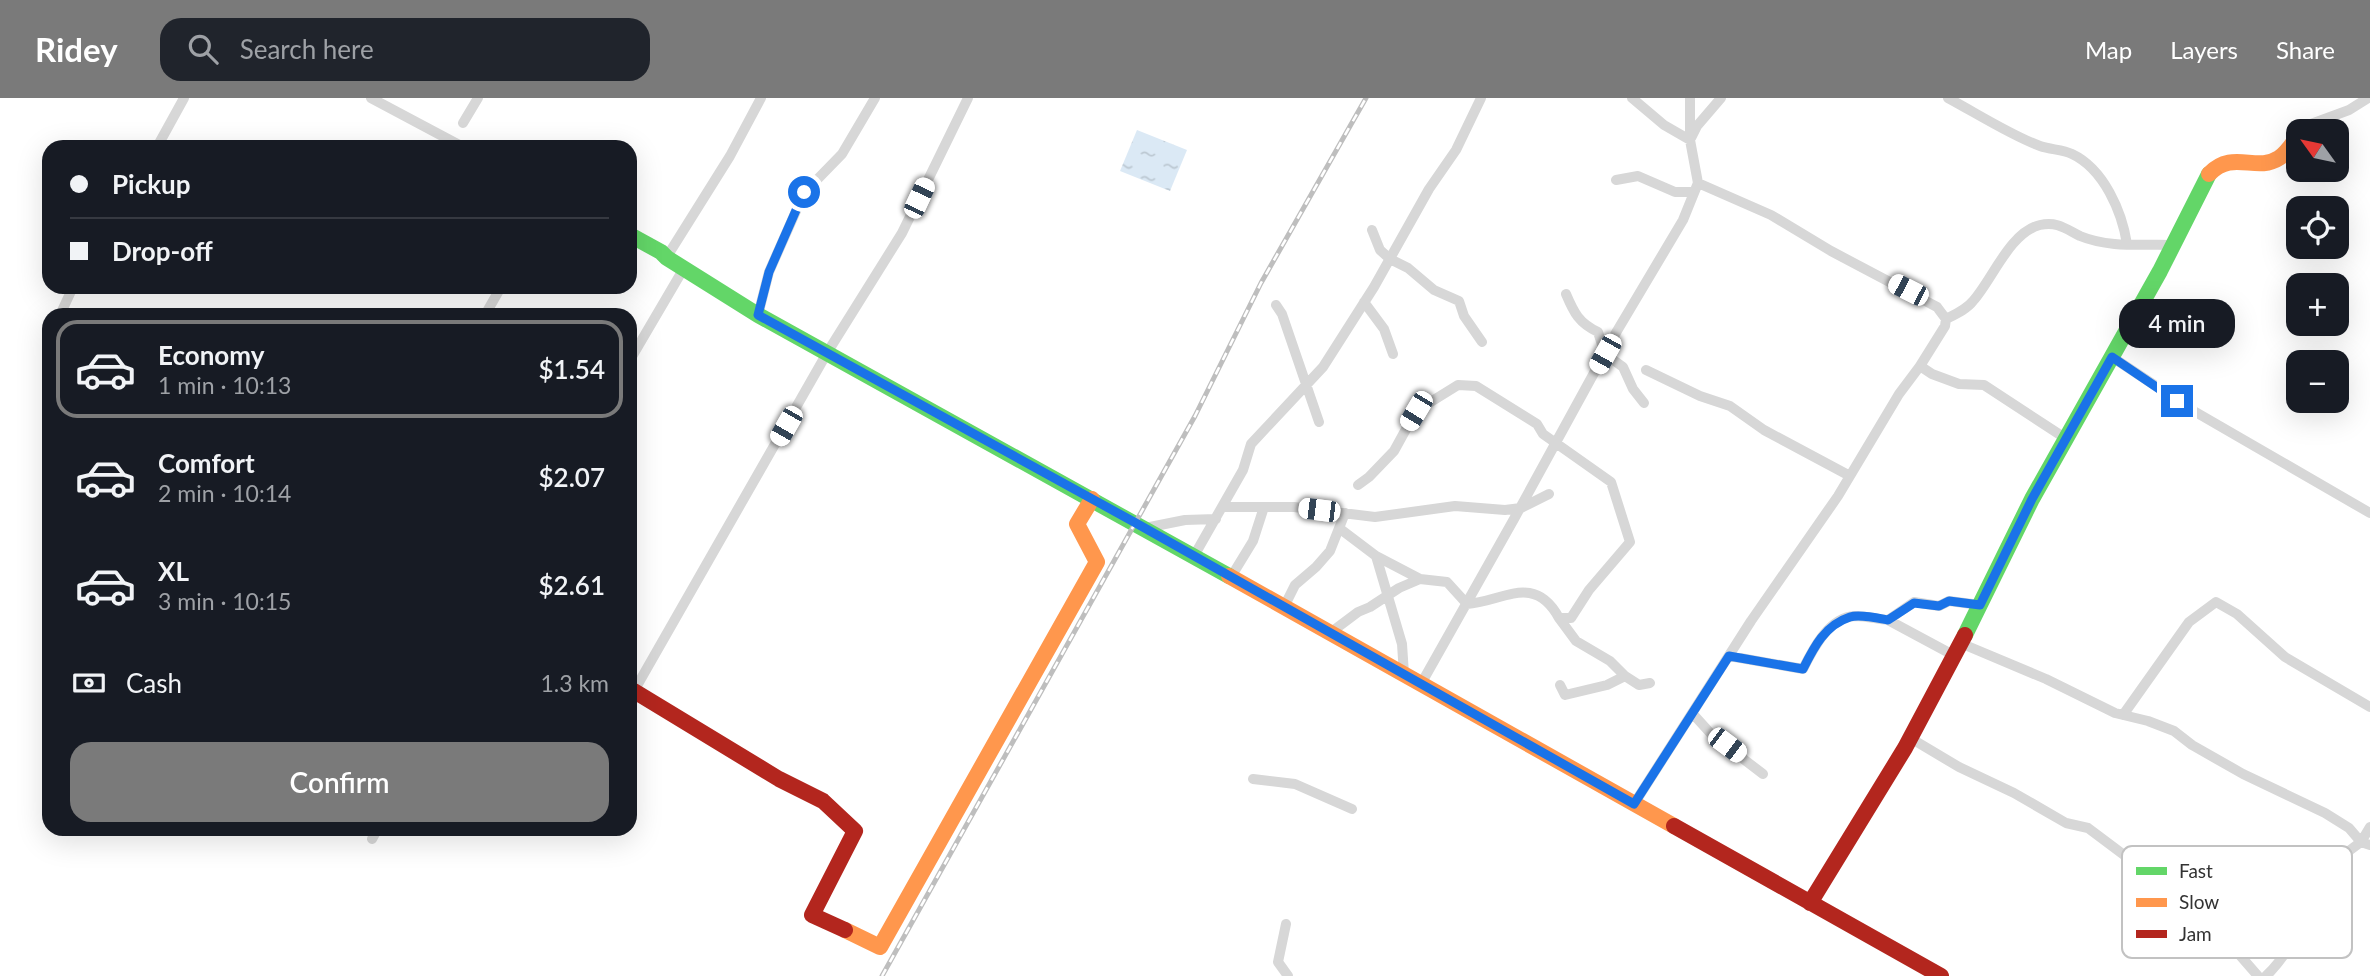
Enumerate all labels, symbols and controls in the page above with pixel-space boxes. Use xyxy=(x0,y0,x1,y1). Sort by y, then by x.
search box xyxy=(160,18,650,81)
text: Ridey xyxy=(35,29,118,69)
icon: search xyxy=(184,30,222,68)
text: Search here xyxy=(240,33,374,65)
text: Map xyxy=(2085,35,2132,64)
text: Layers xyxy=(2170,35,2238,64)
text: Share xyxy=(2276,35,2335,64)
north arrow xyxy=(2286,119,2348,182)
map controls xyxy=(2286,119,2349,413)
text: Pickup xyxy=(112,168,191,200)
car xyxy=(901,175,938,221)
route start xyxy=(788,176,820,208)
button: locate xyxy=(2286,196,2349,259)
text: Drop-off xyxy=(112,235,213,267)
car xyxy=(1885,271,1932,309)
button: + xyxy=(2286,273,2349,336)
callout: 4 min xyxy=(2119,300,2235,348)
text: 4 min xyxy=(2149,309,2205,337)
car xyxy=(1586,331,1625,377)
icon: car xyxy=(74,338,137,401)
text: Economy xyxy=(158,339,264,371)
button: − xyxy=(2286,350,2349,413)
text: $1.54 xyxy=(539,353,605,385)
text: 1 min · 10:13 xyxy=(158,371,291,399)
route end xyxy=(2161,385,2193,417)
car xyxy=(1397,388,1436,434)
car xyxy=(767,403,806,449)
icon: car xyxy=(74,446,137,509)
text: Comfort xyxy=(158,447,255,479)
text: $2.07 xyxy=(539,461,605,493)
text: 2 min · 10:14 xyxy=(158,479,291,507)
car xyxy=(1297,497,1342,523)
icon: car xyxy=(74,554,137,617)
text: XL xyxy=(158,555,189,587)
text: $2.61 xyxy=(539,569,605,601)
text: 3 min · 10:15 xyxy=(158,587,291,615)
icon: cash xyxy=(70,664,108,702)
text: Cash xyxy=(126,667,182,699)
text: 1.3 km xyxy=(540,669,609,697)
car xyxy=(1704,724,1751,766)
button: Confirm xyxy=(70,742,609,822)
legend xyxy=(2122,846,2352,958)
text: Fast xyxy=(2179,859,2213,882)
text: Slow xyxy=(2179,890,2219,913)
text: Jam xyxy=(2179,922,2212,945)

